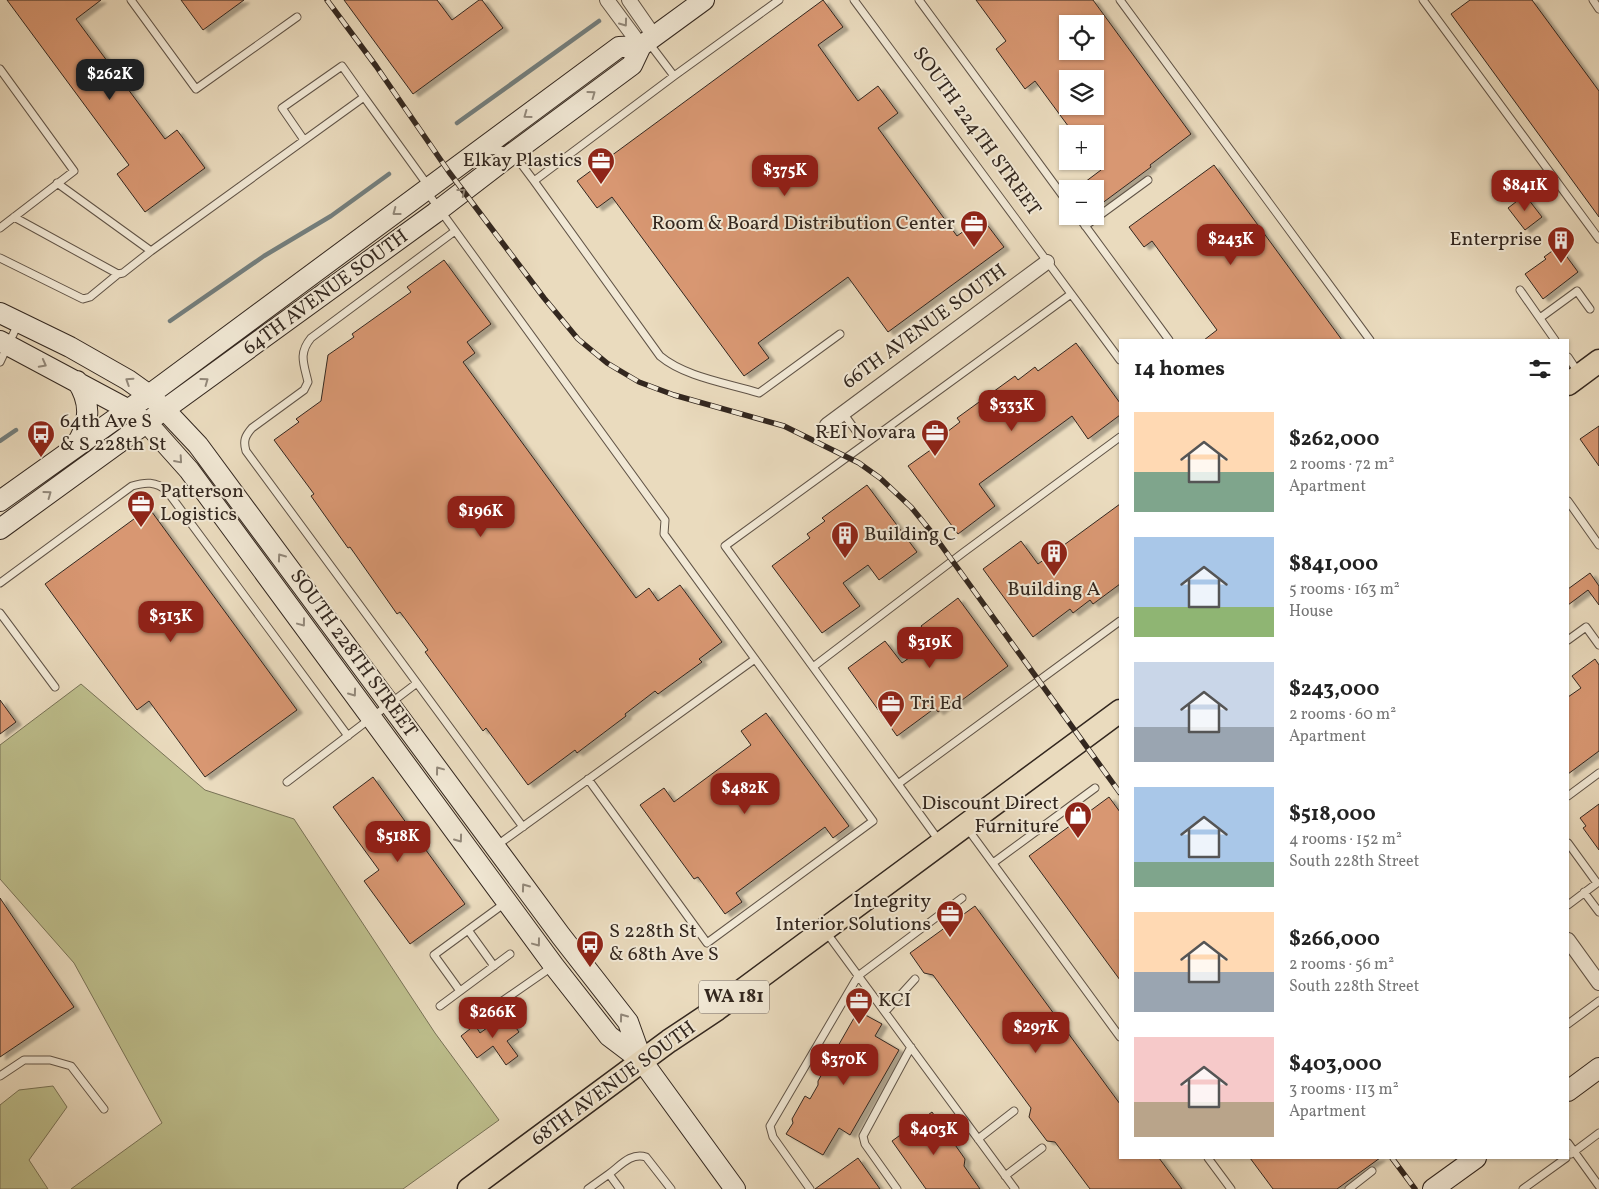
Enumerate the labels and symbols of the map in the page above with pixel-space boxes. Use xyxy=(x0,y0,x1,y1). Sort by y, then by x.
one-way arrow xyxy=(618,17,627,27)
street label: SOUTH 224TH STREET xyxy=(905,42,1047,223)
pin: $262K xyxy=(75,58,145,101)
one-way arrow xyxy=(586,91,596,100)
one-way arrow xyxy=(523,109,533,118)
office icon: Elkay Plastics xyxy=(586,146,616,185)
place label: Elkay Plastics xyxy=(463,147,582,175)
pin: $375K xyxy=(750,154,820,197)
pin: $841K xyxy=(1490,170,1560,212)
one-way arrow xyxy=(457,188,466,197)
one-way arrow xyxy=(393,206,402,214)
office icon: Room & Board Distribution Center xyxy=(959,209,989,248)
place label: Room & Board Distribution Center xyxy=(652,210,955,238)
street label: 64TH AVENUE SOUTH xyxy=(238,223,414,363)
pin: $243K xyxy=(1196,224,1266,266)
building icon: Enterprise xyxy=(1546,225,1576,264)
place label: Enterprise xyxy=(1449,226,1542,254)
street label: 66TH AVENUE SOUTH xyxy=(837,258,1013,396)
one-way arrow xyxy=(38,357,47,367)
one-way arrow xyxy=(126,378,135,387)
one-way arrow xyxy=(199,378,208,387)
pin: $333K xyxy=(977,390,1047,432)
place label: 64th Ave S & S 228th St xyxy=(60,408,167,459)
office icon: REI Novara xyxy=(920,418,950,457)
bus stop icon: 64th Ave S & S 228th St xyxy=(26,419,56,458)
place label: REI Novara xyxy=(815,419,916,447)
one-way arrow xyxy=(174,454,183,463)
place label: Patterson Logistics xyxy=(160,478,244,529)
office icon: Patterson Logistics xyxy=(126,489,156,528)
one-way arrow xyxy=(42,491,51,501)
pin: $196K xyxy=(446,496,516,538)
building icon: Building C xyxy=(830,520,860,559)
place label: Building C xyxy=(864,521,956,549)
building icon: Building A xyxy=(1039,538,1069,577)
one-way arrow xyxy=(279,554,287,563)
street label: SOUTH 228TH STREET xyxy=(282,564,424,744)
place label: Building A xyxy=(1007,576,1101,604)
pin: $313K xyxy=(136,600,206,643)
one-way arrow xyxy=(296,617,305,627)
pin: $319K xyxy=(895,626,965,669)
one-way arrow xyxy=(348,687,356,696)
office icon: Tri Ed xyxy=(876,689,906,728)
place label: Tri Ed xyxy=(910,690,963,718)
one-way arrow xyxy=(436,766,445,776)
pin: $482K xyxy=(710,772,780,815)
place label: Discount Direct Furniture xyxy=(922,790,1059,841)
shop icon: Discount Direct Furniture xyxy=(1063,800,1093,839)
pin: $518K xyxy=(363,820,433,863)
one-way arrow xyxy=(453,833,462,843)
one-way arrow xyxy=(522,883,531,893)
place label: Integrity Interior Solutions xyxy=(775,888,931,939)
office icon: Integrity Interior Solutions xyxy=(935,899,965,938)
place label: S 228th St & 68th Ave S xyxy=(609,918,719,969)
bus stop icon: S 228th St & 68th Ave S xyxy=(575,929,605,968)
one-way arrow xyxy=(531,937,539,946)
road number: WA 181 xyxy=(699,980,769,1014)
office icon: KCI xyxy=(844,986,874,1025)
place label: KCI xyxy=(878,987,911,1015)
pin: $266K xyxy=(458,996,528,1039)
pin: $297K xyxy=(1001,1012,1071,1054)
one-way arrow xyxy=(620,1013,629,1022)
street label: 68TH AVENUE SOUTH xyxy=(526,1015,702,1153)
pin: $370K xyxy=(809,1044,879,1086)
pin: $403K xyxy=(899,1114,969,1156)

